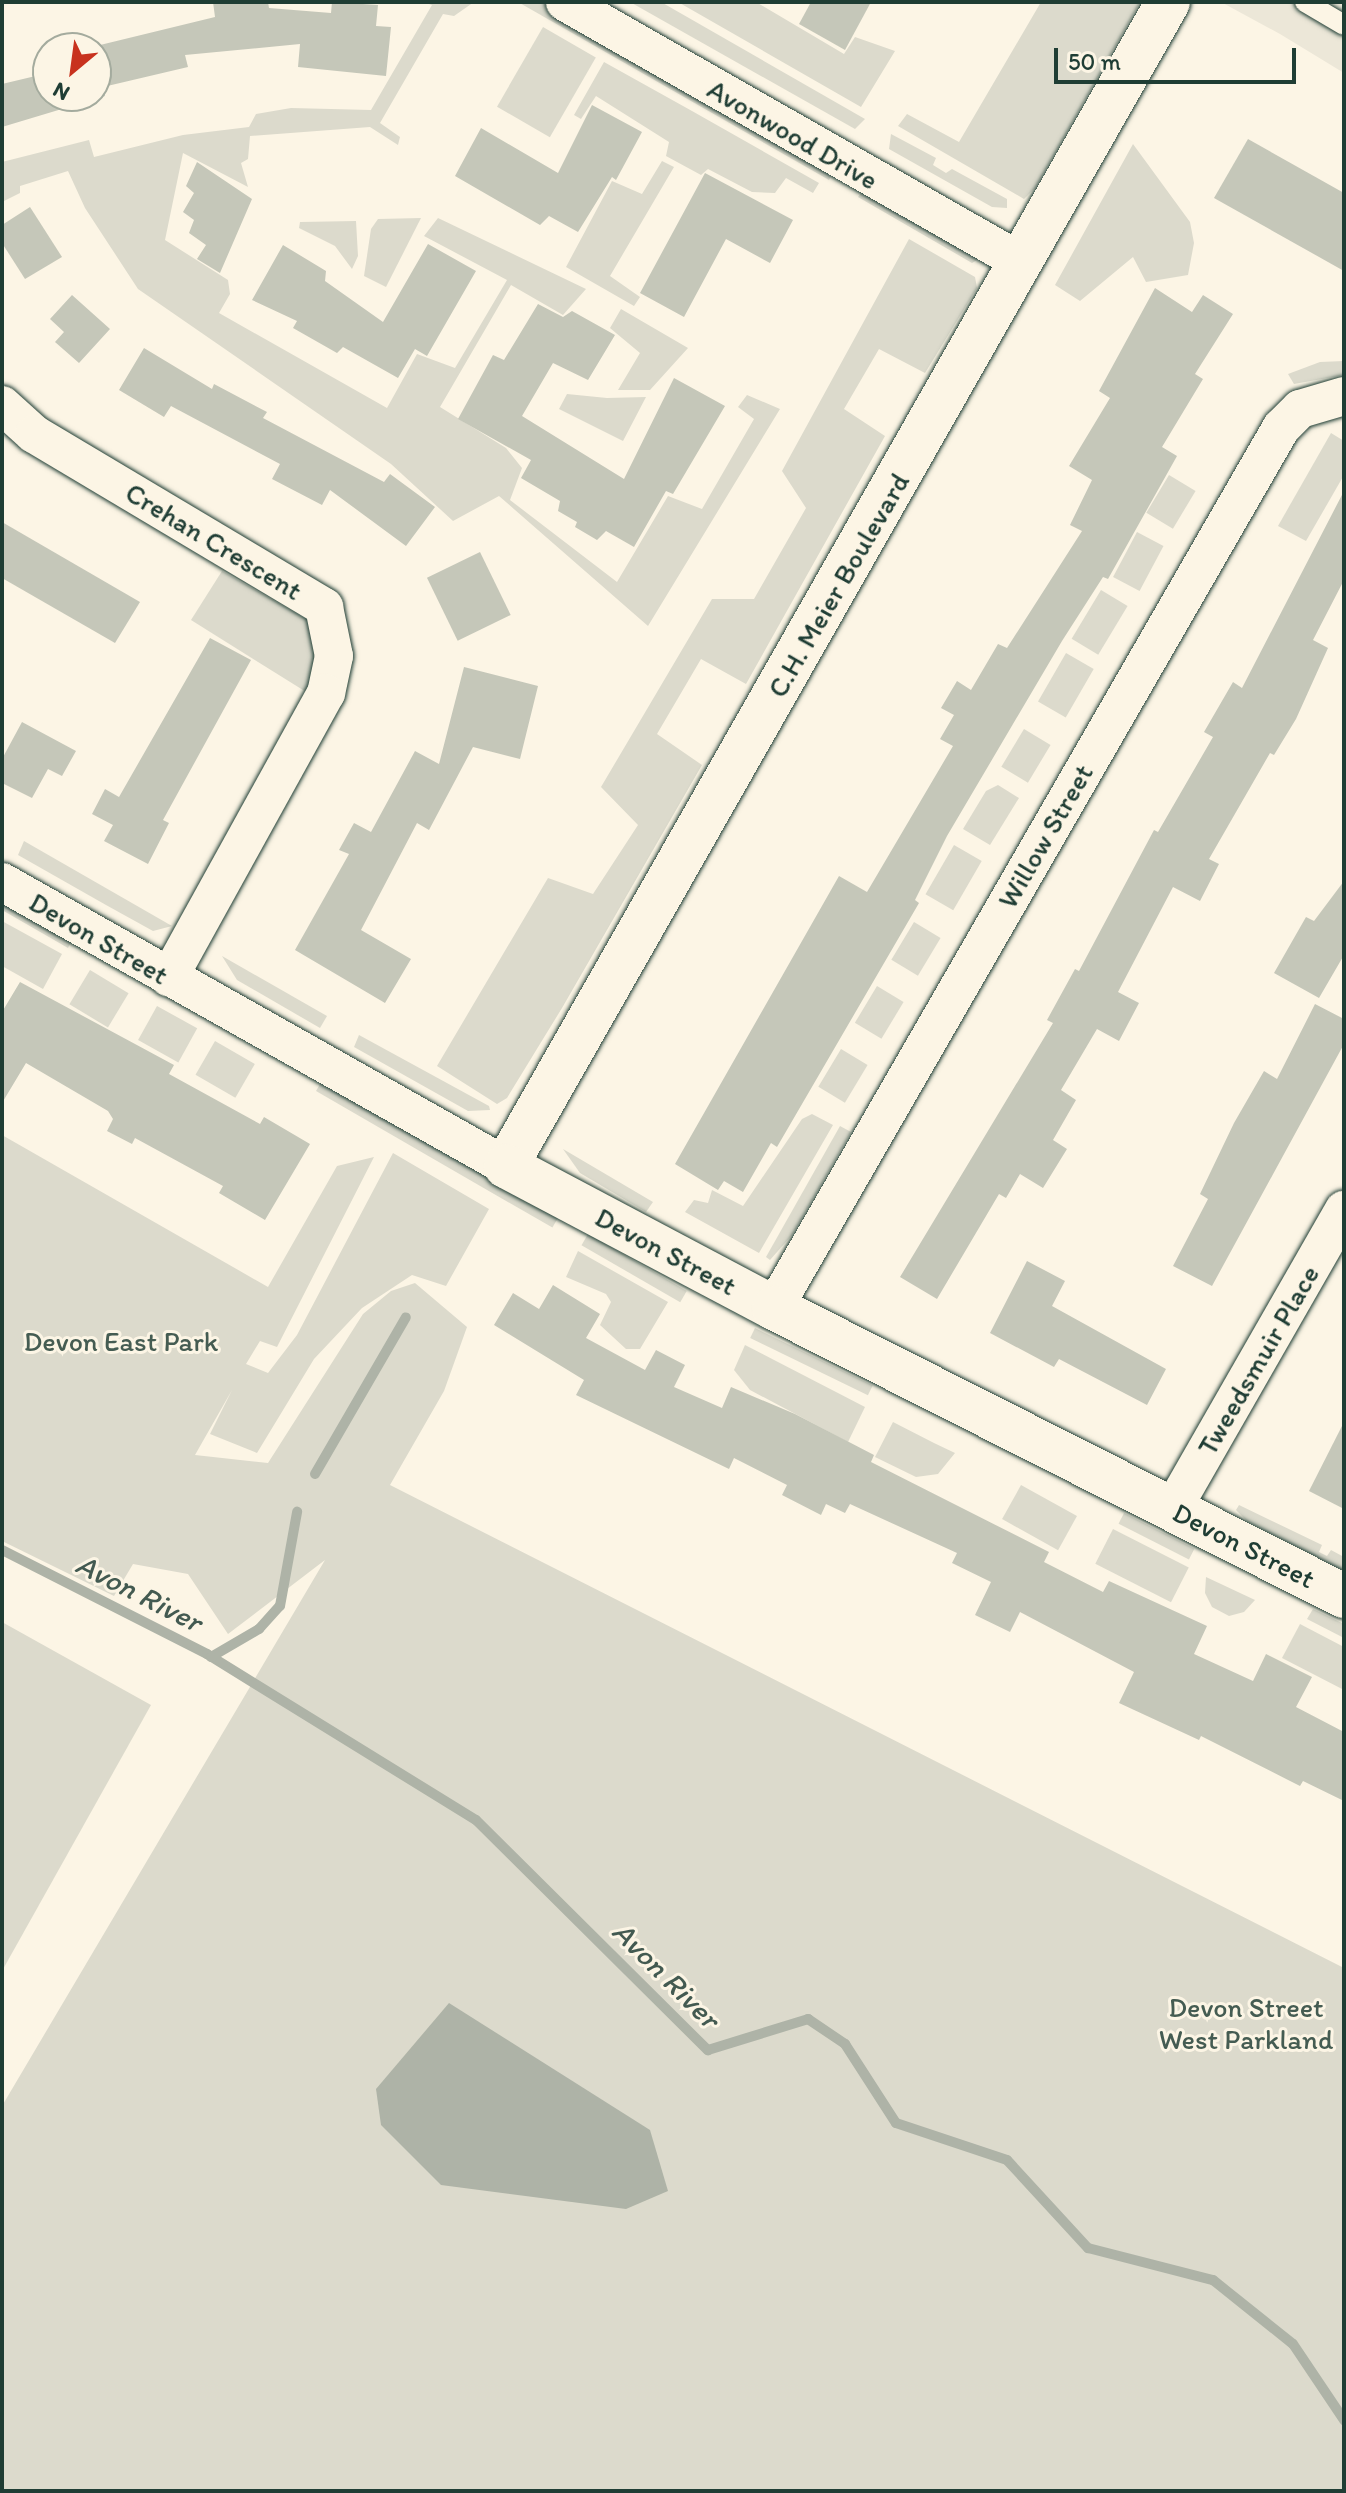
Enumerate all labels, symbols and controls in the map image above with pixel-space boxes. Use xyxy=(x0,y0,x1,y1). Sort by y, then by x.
north arrow xyxy=(32,32,112,112)
scale bar xyxy=(1058,32,1300,82)
text: 50 m xyxy=(1068,47,1121,76)
street label: Avonwood Drive xyxy=(702,71,884,197)
text: N xyxy=(48,76,74,107)
street label: C.H. Meier Boulevard xyxy=(760,467,916,703)
street label: Crehan Crescent xyxy=(120,475,308,607)
street label: Willow Street xyxy=(990,758,1100,914)
street label: Devon Street xyxy=(24,885,174,991)
street label: Devon Street xyxy=(590,1200,742,1302)
street label: Tweedsmuir Place xyxy=(1190,1259,1326,1461)
park label: Devon East Park xyxy=(24,1324,218,1358)
street label: Devon Street xyxy=(1168,1495,1320,1595)
water label: Avon River xyxy=(70,1546,208,1640)
water label: Avon River xyxy=(605,1914,727,2036)
park label: Devon Street West Parkland xyxy=(1159,1990,1333,2056)

